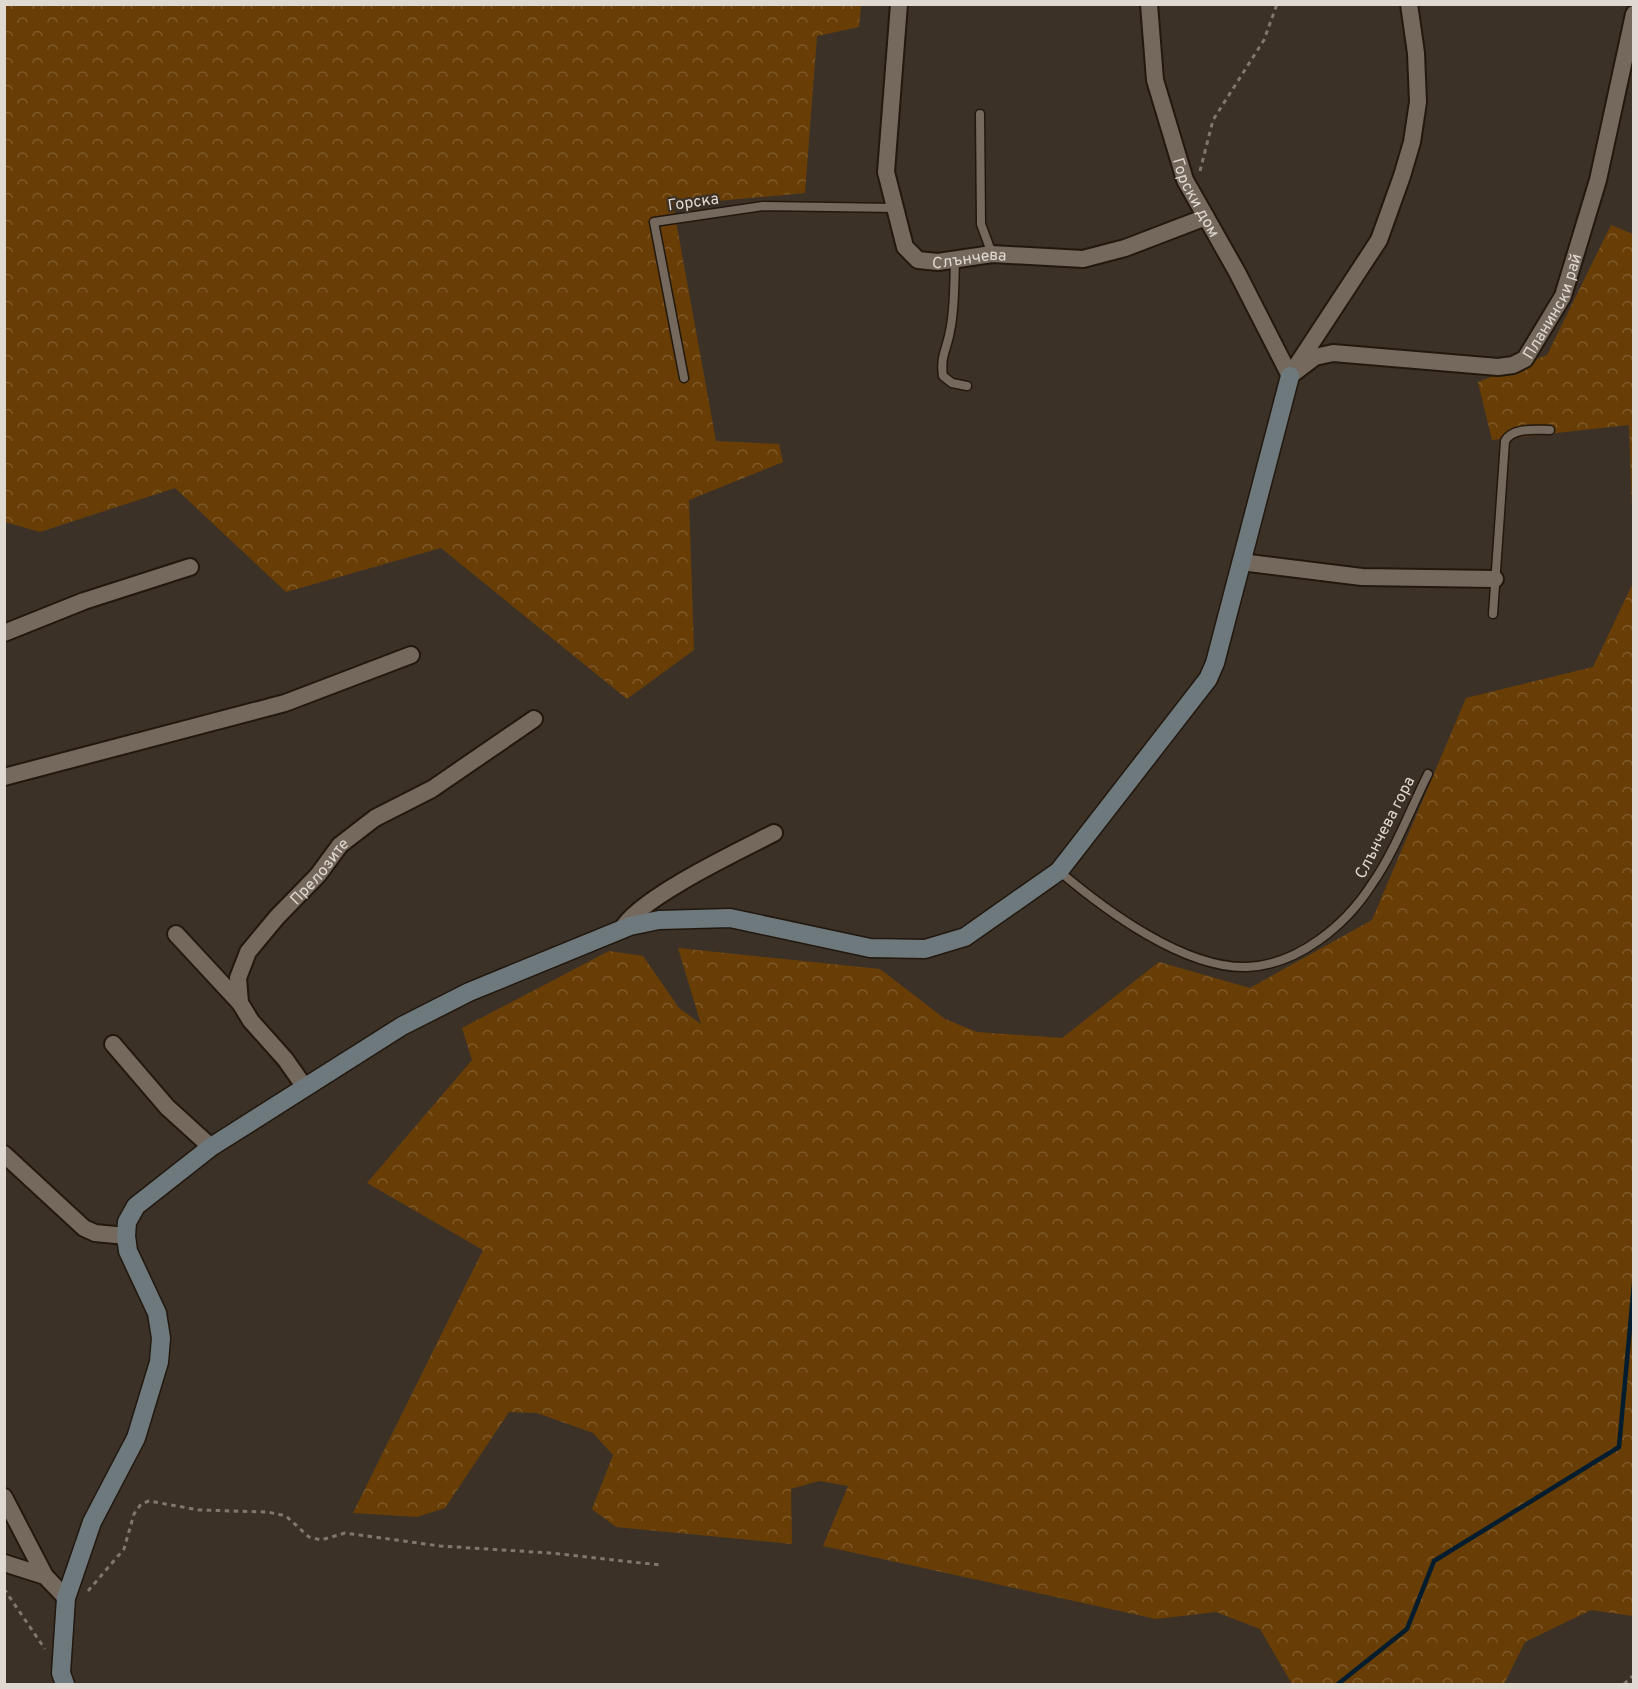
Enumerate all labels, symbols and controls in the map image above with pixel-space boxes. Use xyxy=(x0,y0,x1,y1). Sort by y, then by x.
street label: Горски дом xyxy=(1167,156,1223,241)
street label: Горска xyxy=(666,189,720,216)
street label: Слънчева xyxy=(931,246,1007,274)
street label: Планински рай xyxy=(1519,251,1587,363)
street label: Слънчева гора xyxy=(1351,773,1420,882)
street label: Прелозите xyxy=(286,834,353,910)

